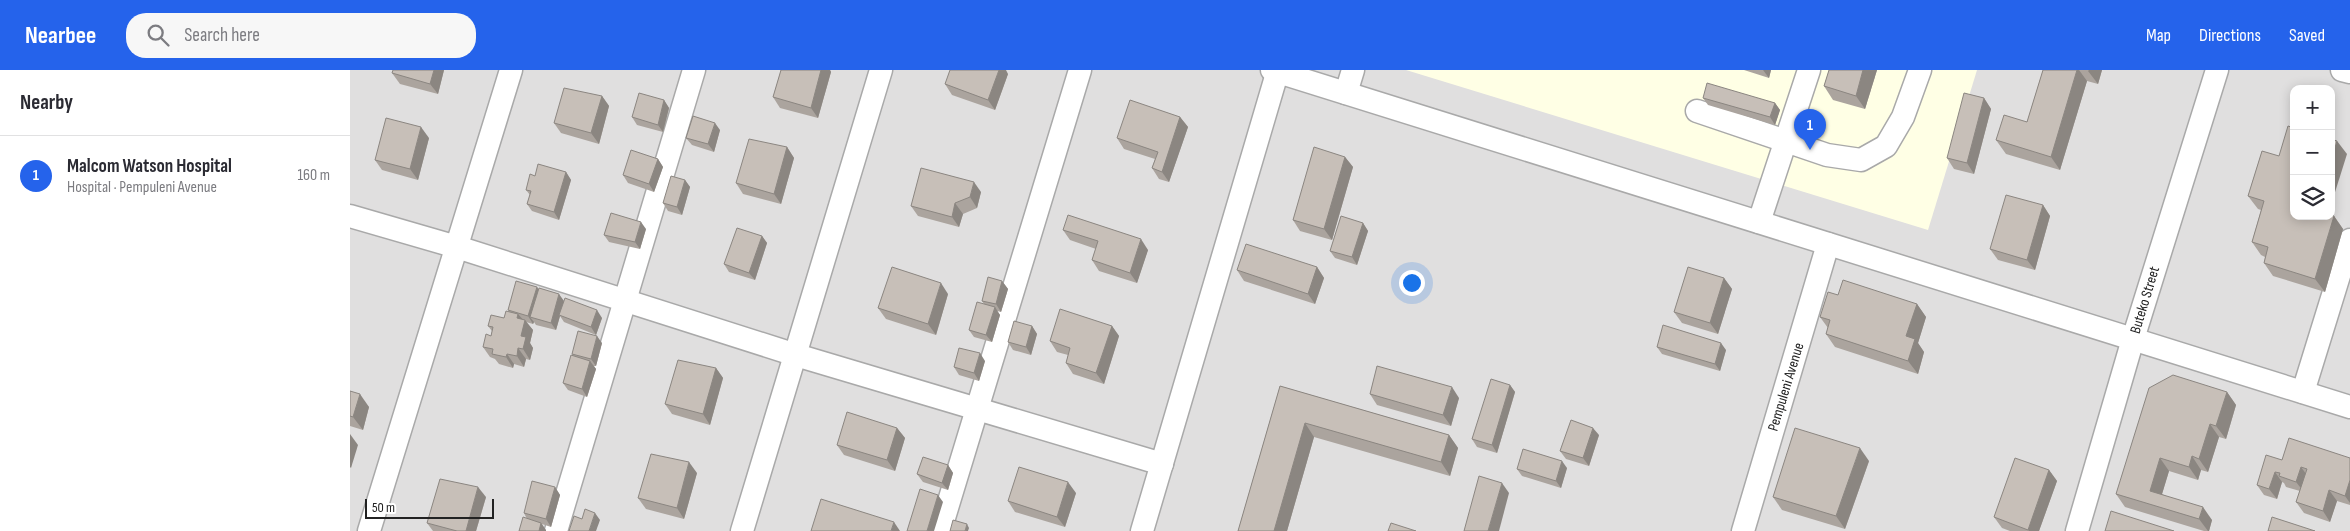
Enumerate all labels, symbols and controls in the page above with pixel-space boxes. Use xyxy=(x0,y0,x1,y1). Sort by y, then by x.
search box xyxy=(126,13,476,58)
text: Nearbee xyxy=(25,21,96,50)
icon: search xyxy=(144,21,172,49)
text: Search here xyxy=(184,24,260,47)
text: Map xyxy=(2146,25,2171,46)
text: Directions xyxy=(2199,25,2261,46)
text: Saved xyxy=(2289,25,2325,46)
map controls xyxy=(2290,85,2335,220)
button: + xyxy=(2290,85,2335,130)
text: Nearby xyxy=(20,90,73,115)
pin: 1 xyxy=(1794,109,1826,150)
button: − xyxy=(2290,130,2335,175)
text: Malcom Watson Hospital xyxy=(67,155,232,178)
text: 1 xyxy=(33,166,39,185)
text: 160 m xyxy=(297,166,330,185)
button: layers xyxy=(2290,175,2335,220)
text: Hospital · Pempuleni Avenue xyxy=(67,178,217,197)
street label: Buteko Street xyxy=(2126,264,2164,336)
your location xyxy=(1399,270,1425,296)
street label: Pempuleni Avenue xyxy=(1764,340,1808,434)
scale bar xyxy=(365,496,494,519)
text: 50 m xyxy=(372,499,395,516)

